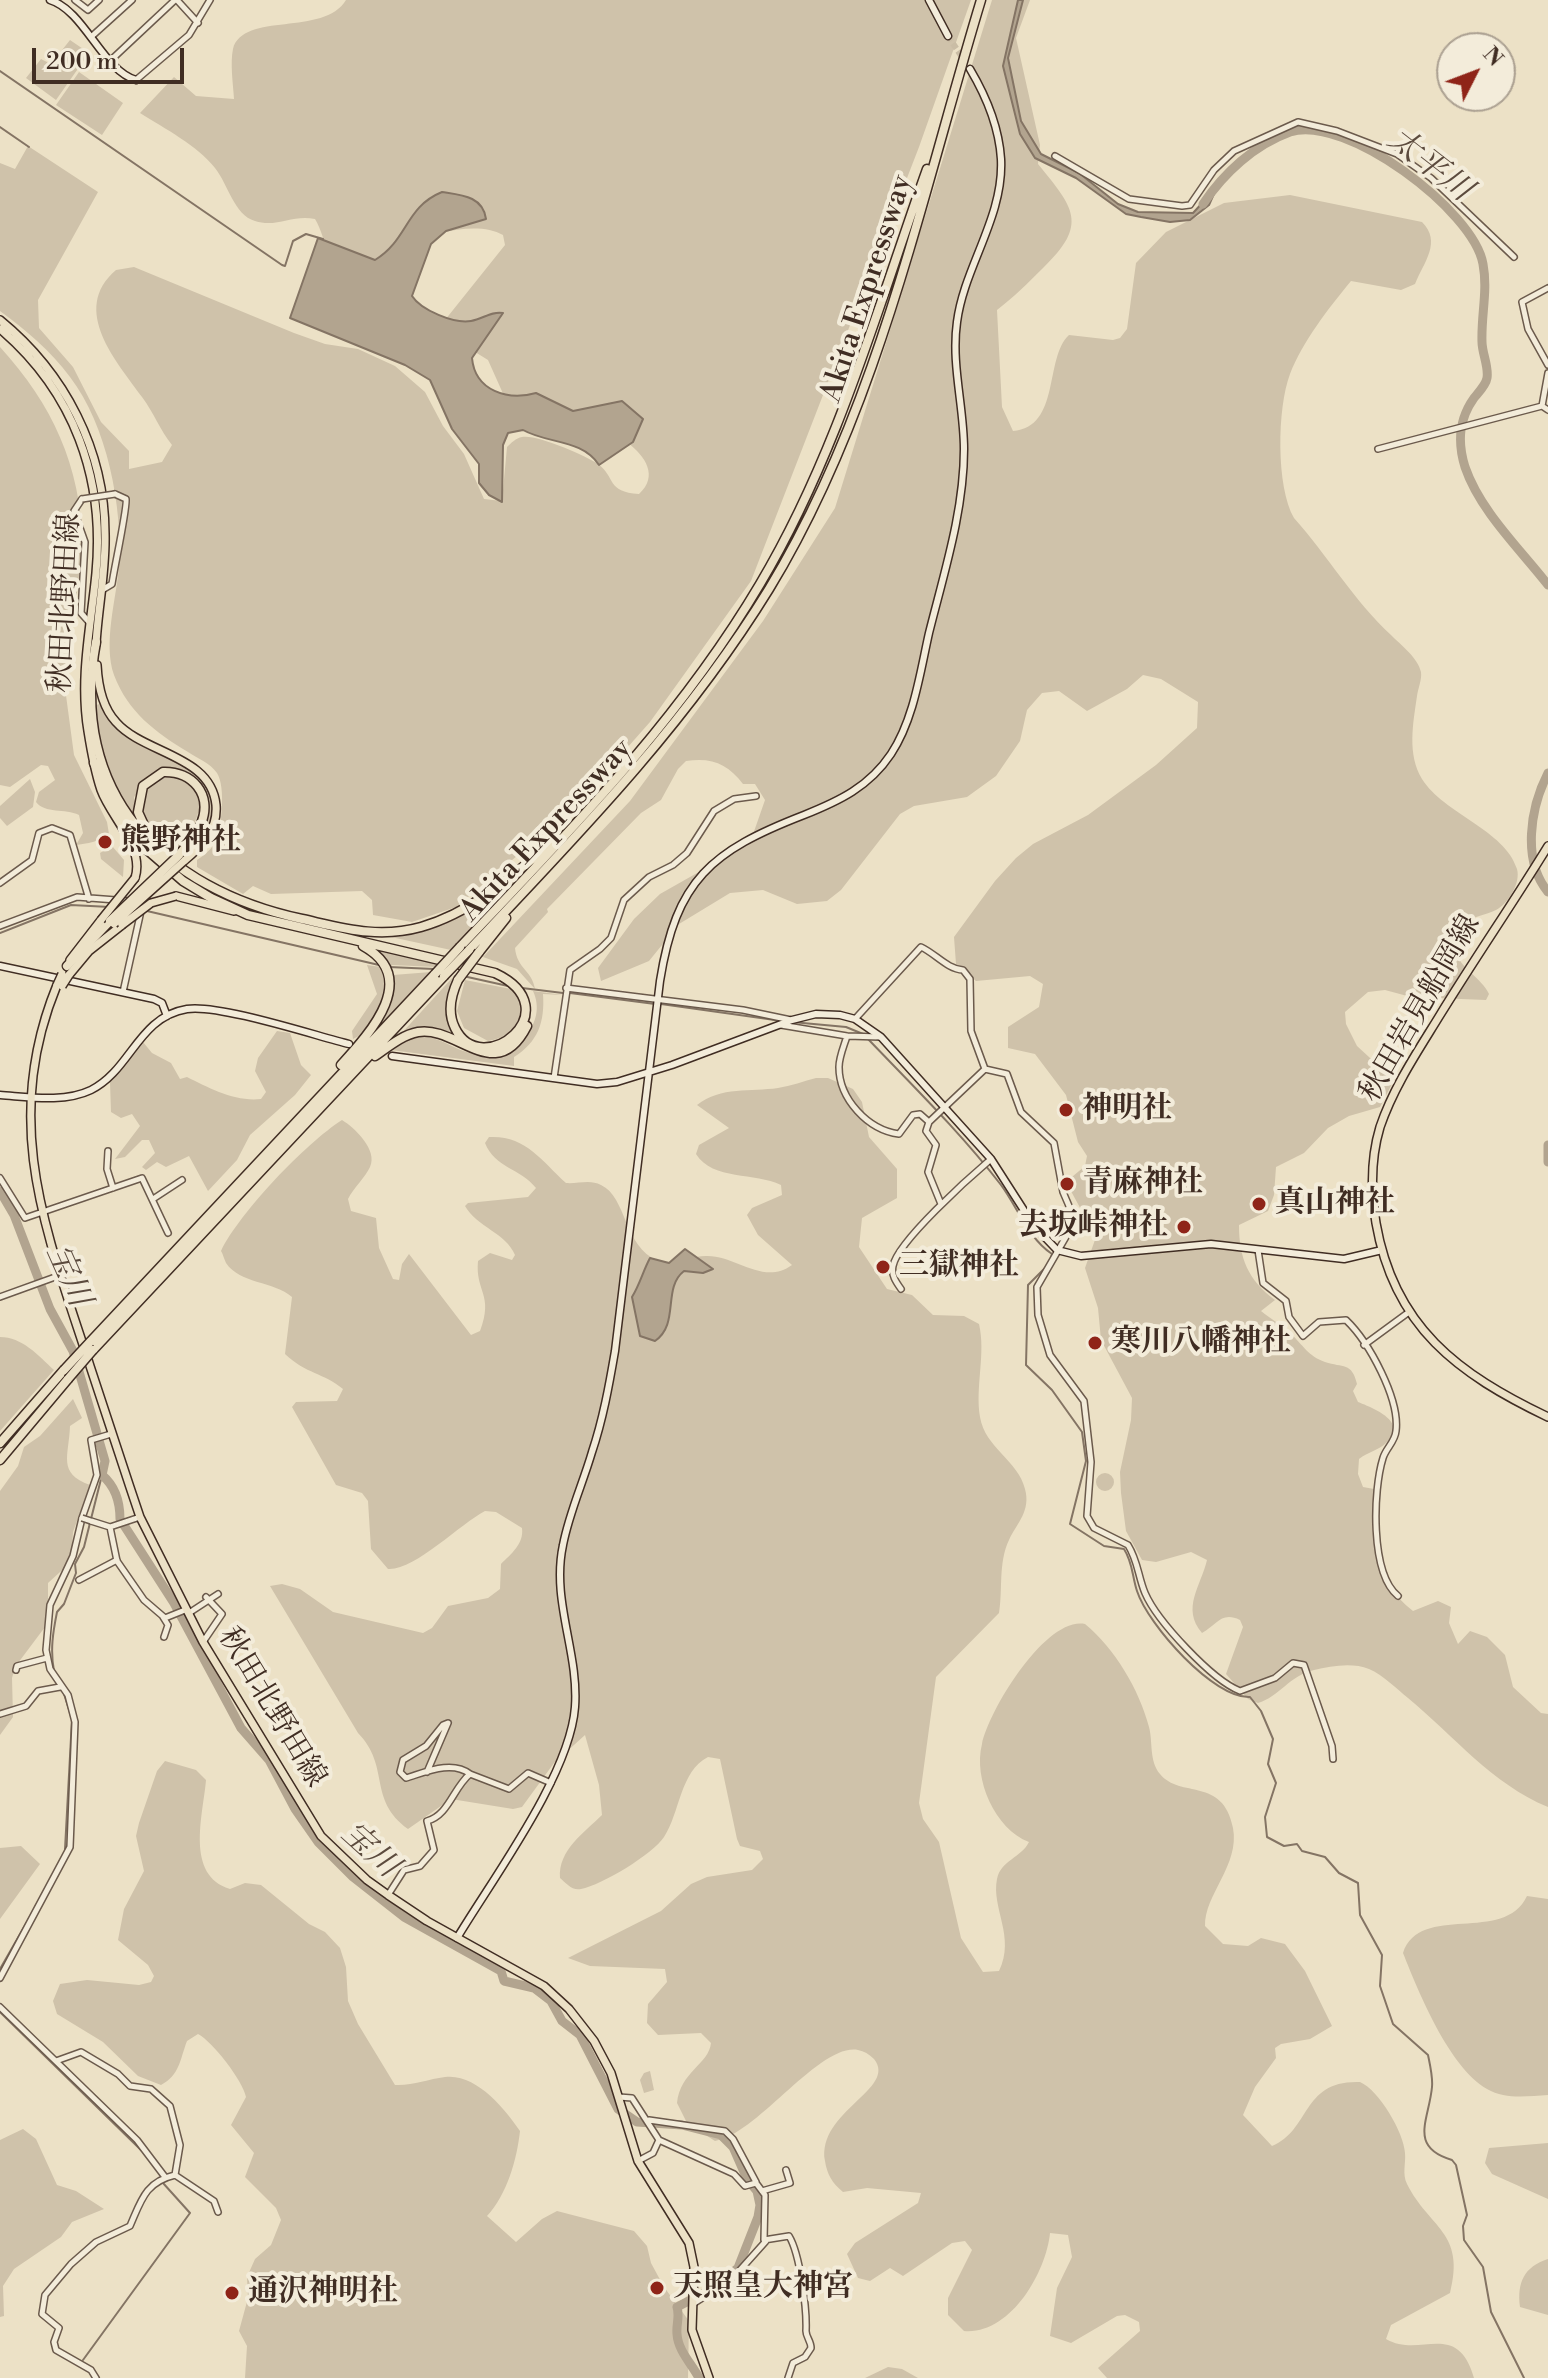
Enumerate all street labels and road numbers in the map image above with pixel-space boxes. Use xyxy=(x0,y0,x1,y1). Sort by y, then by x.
street label: Akita Expressway xyxy=(814,171,922,407)
street label: 秋田北野田線 xyxy=(43,512,89,694)
street label: Akita Expressway xyxy=(453,732,641,930)
street label: 秋田岩見船岡線 xyxy=(1353,909,1489,1109)
street label: 秋田北野田線 xyxy=(209,1622,333,1794)

